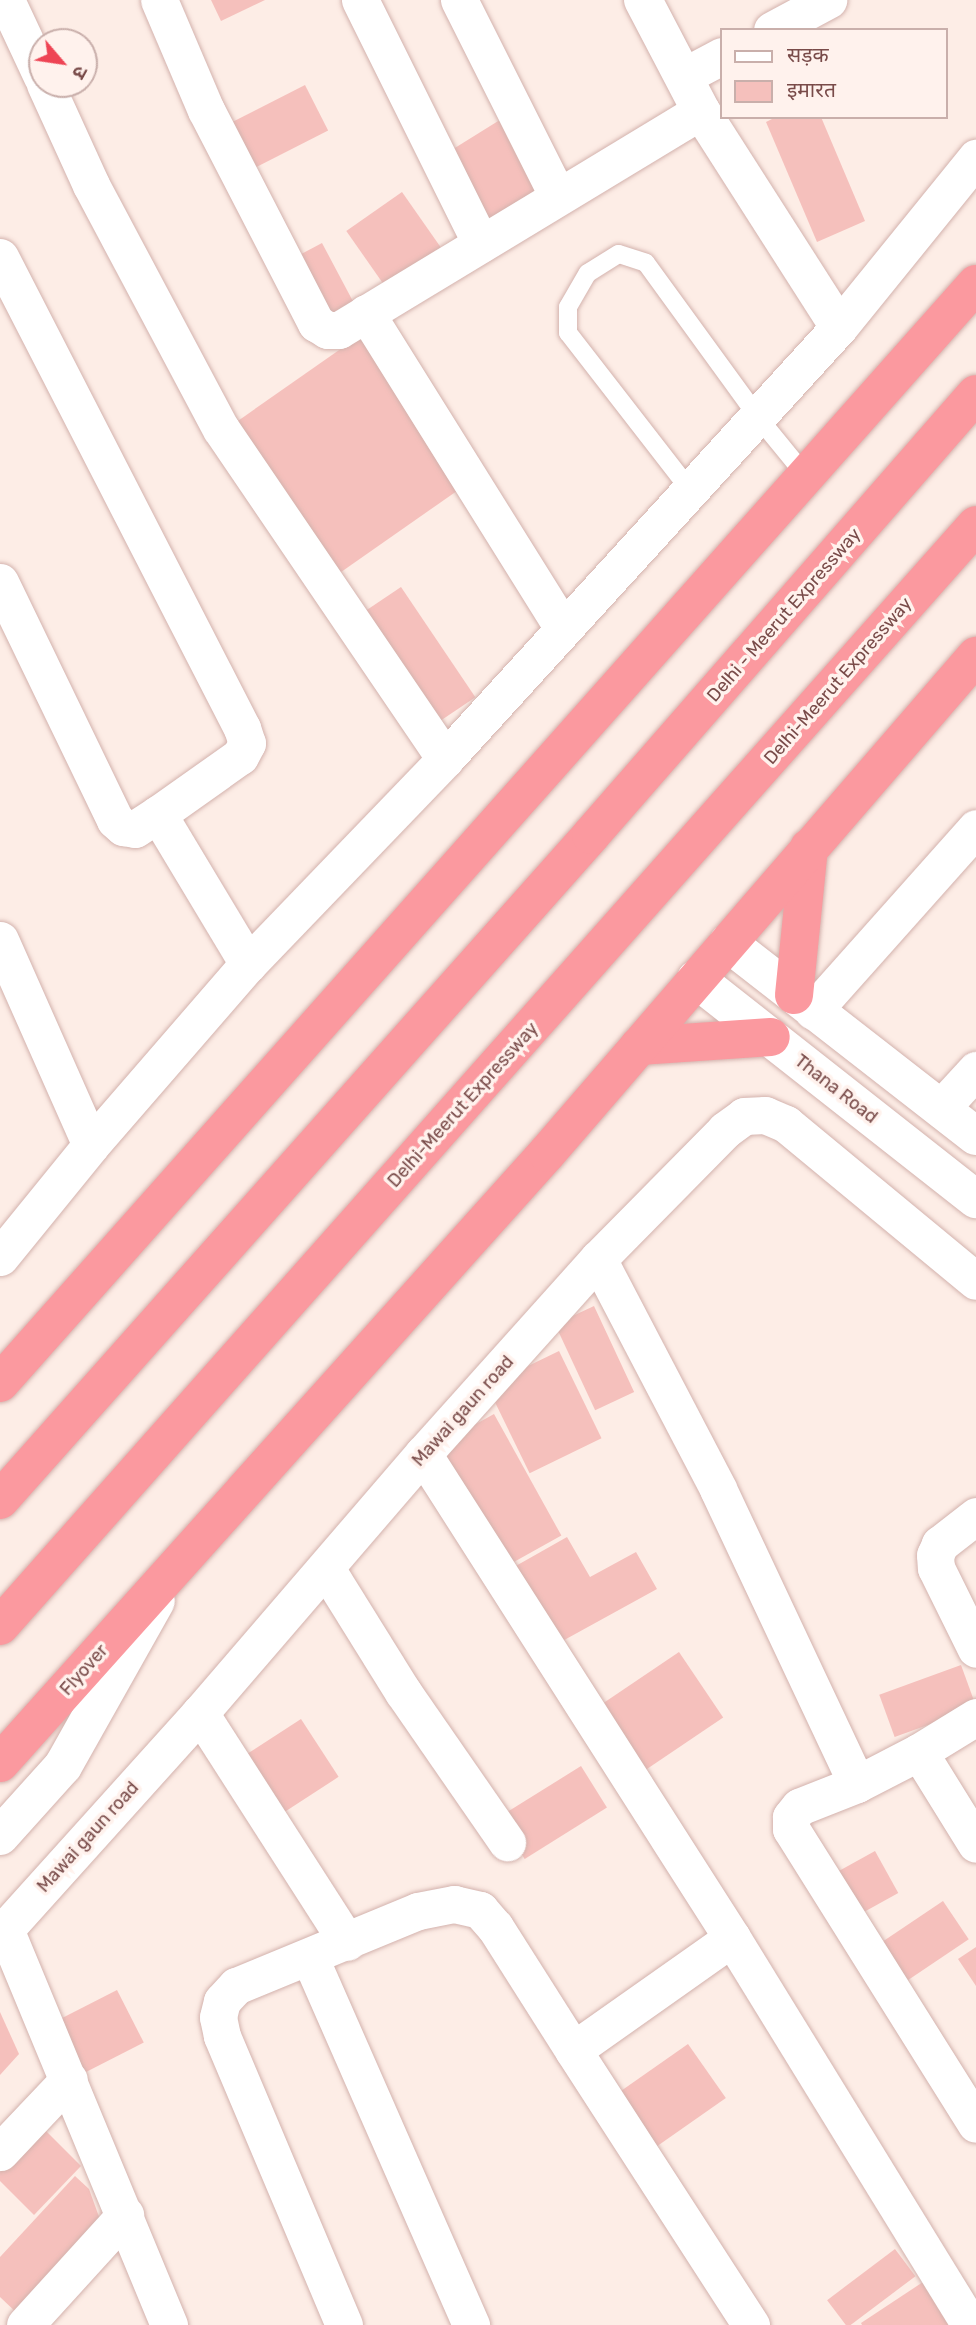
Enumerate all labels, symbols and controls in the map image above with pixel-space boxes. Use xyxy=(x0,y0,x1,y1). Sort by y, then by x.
north arrow xyxy=(28,28,98,98)
legend xyxy=(720,28,948,119)
text: सड़क xyxy=(787,42,829,67)
text: उ xyxy=(67,62,93,83)
text: इमारत xyxy=(787,77,836,102)
street label: Delhi - Meerut Expressway xyxy=(703,524,865,706)
street label: Delhi-Meerut Expressway xyxy=(760,593,916,769)
street label: Delhi-Meerut Expressway xyxy=(383,1018,543,1192)
street label: Thana Road xyxy=(790,1050,882,1128)
street label: Mawai gaun road xyxy=(408,1351,518,1471)
street label: Flyover xyxy=(56,1640,112,1700)
street label: Mawai gaun road xyxy=(33,1777,143,1897)

